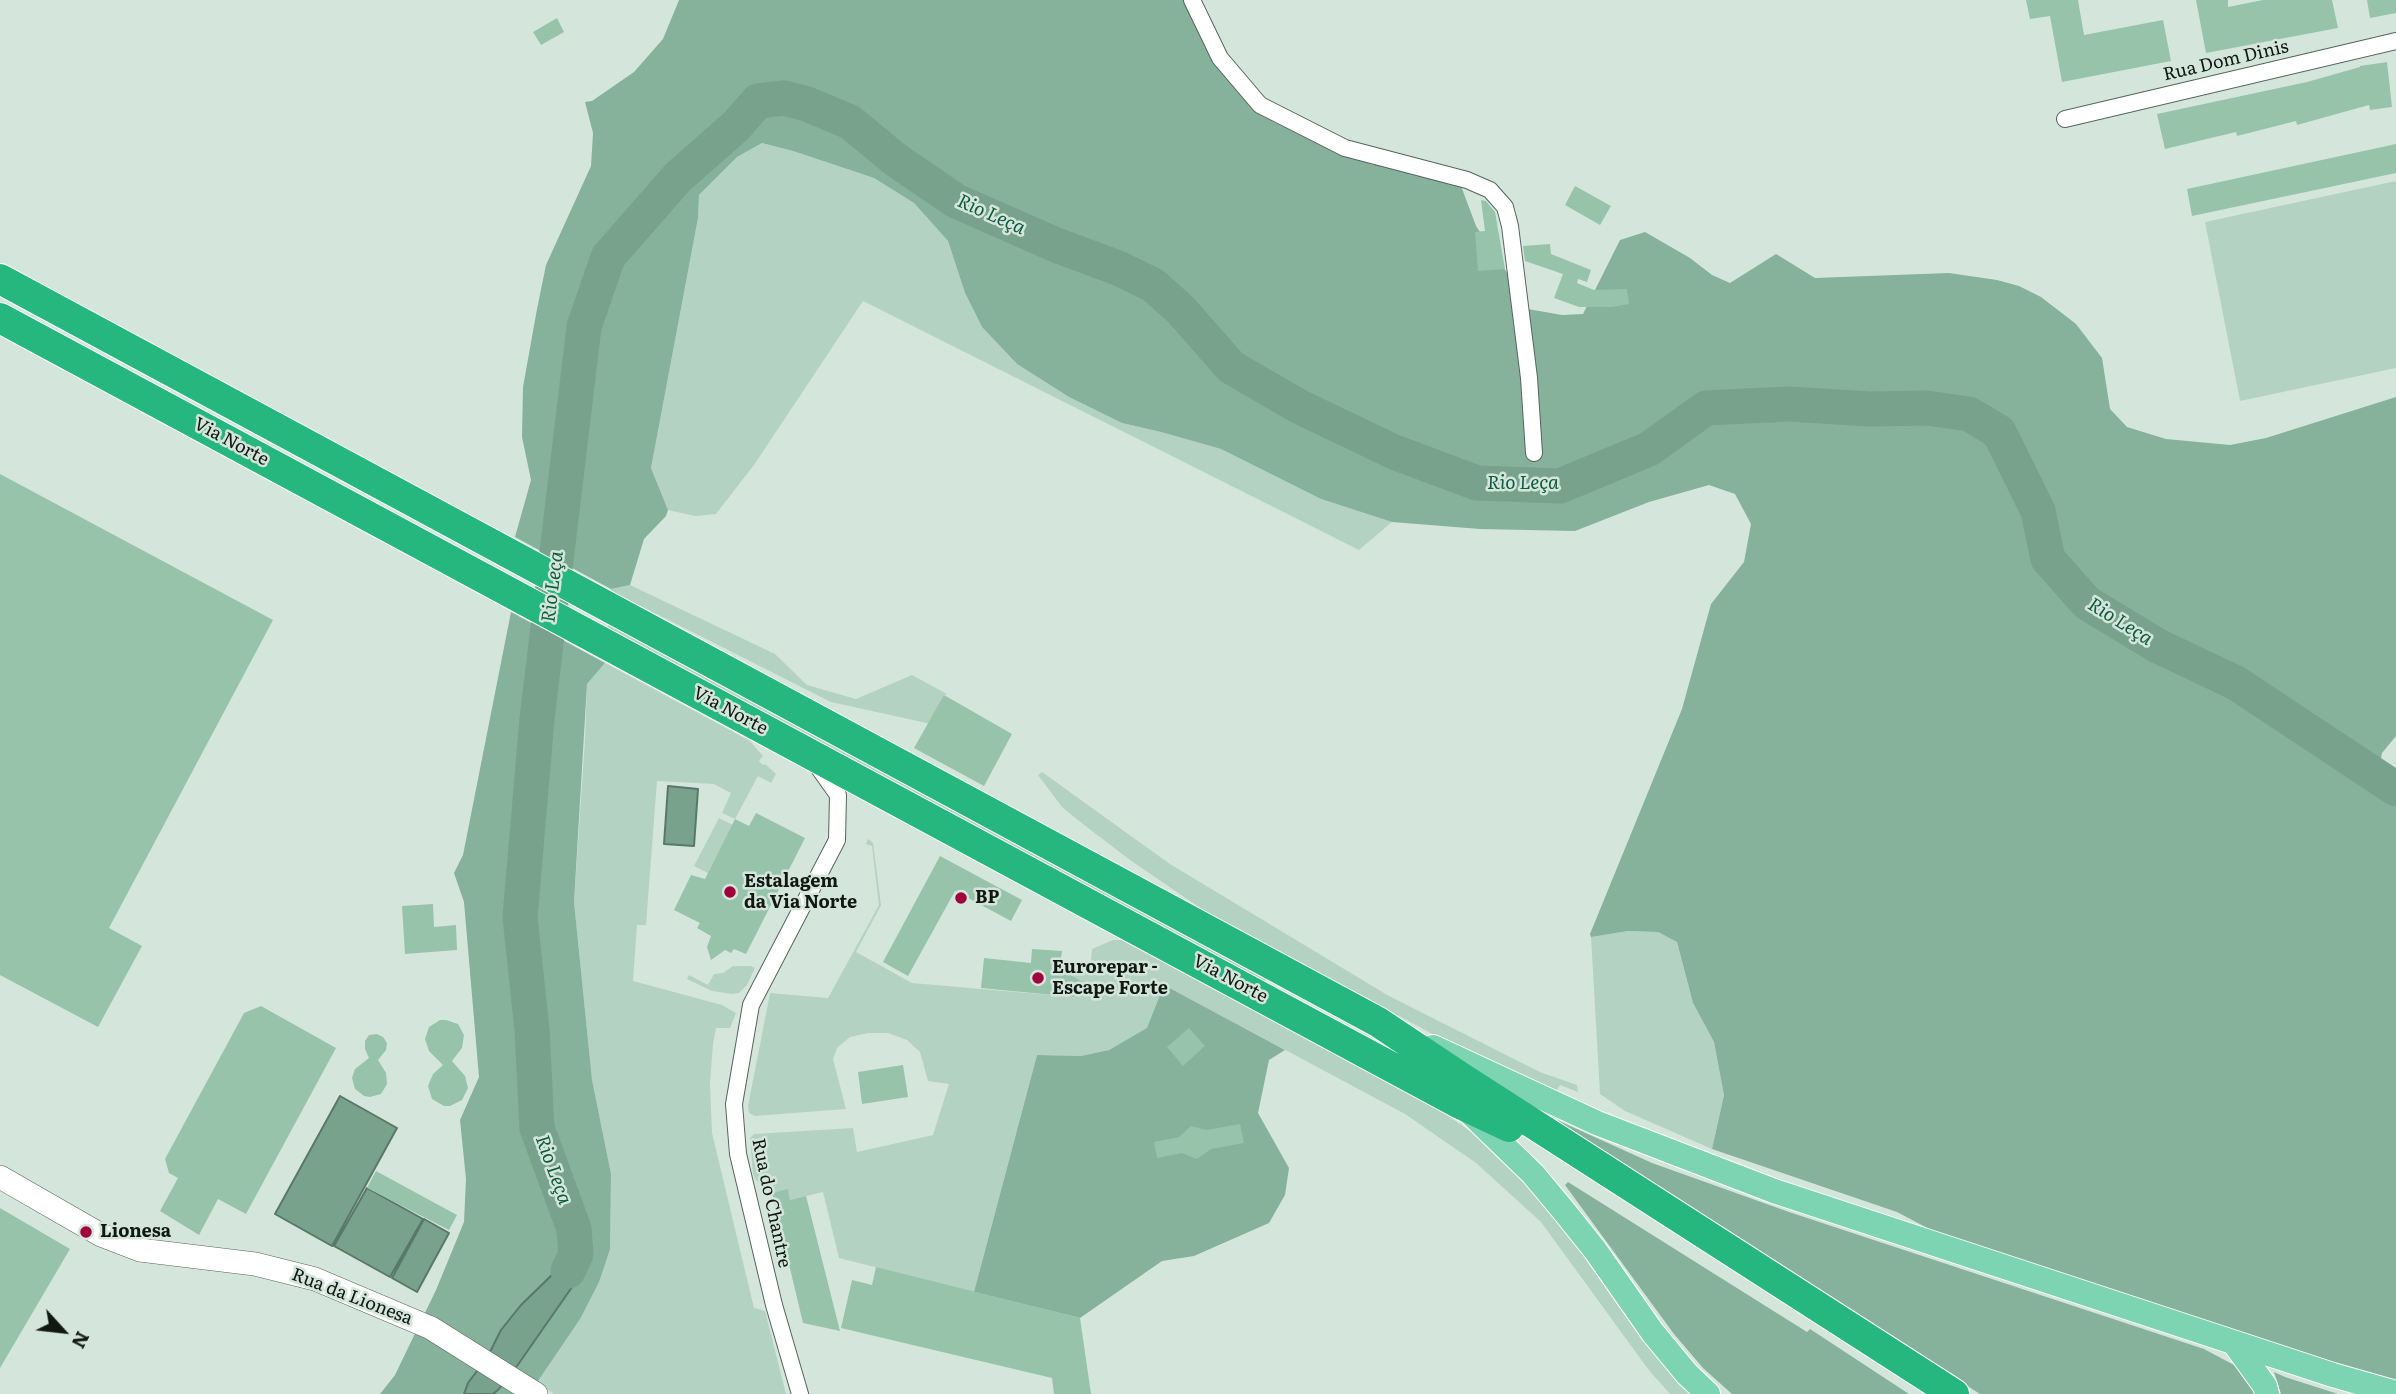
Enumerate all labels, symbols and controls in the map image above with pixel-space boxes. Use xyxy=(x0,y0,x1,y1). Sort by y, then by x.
street label: Rua Dom Dinis xyxy=(2161,36,2291,86)
water label: Rio Leça xyxy=(954,190,1028,240)
street label: Via Norte xyxy=(190,413,272,471)
water label: Rio Leça xyxy=(1487,472,1559,494)
water label: Rio Leça xyxy=(537,550,569,624)
water label: Rio Leça xyxy=(2083,593,2157,651)
street label: Via Norte xyxy=(689,682,771,740)
place label: Estalagem da Via Norte xyxy=(744,871,857,914)
marker: Estalagem da Via Norte xyxy=(722,884,738,900)
place label: BP xyxy=(975,887,999,909)
marker: BP xyxy=(953,890,969,906)
street label: Via Norte xyxy=(1189,950,1271,1008)
place label: Eurorepar - Escape Forte xyxy=(1052,957,1168,1000)
marker: Eurorepar - Escape Forte xyxy=(1030,970,1046,986)
water label: Rio Leça xyxy=(530,1132,576,1208)
street label: Rua do Chantre xyxy=(747,1136,795,1270)
place label: Lionesa xyxy=(100,1221,171,1243)
marker: Lionesa xyxy=(78,1224,94,1240)
street label: Rua da Lionesa xyxy=(288,1264,416,1330)
north arrow xyxy=(28,1296,98,1366)
text: N xyxy=(66,1327,98,1354)

